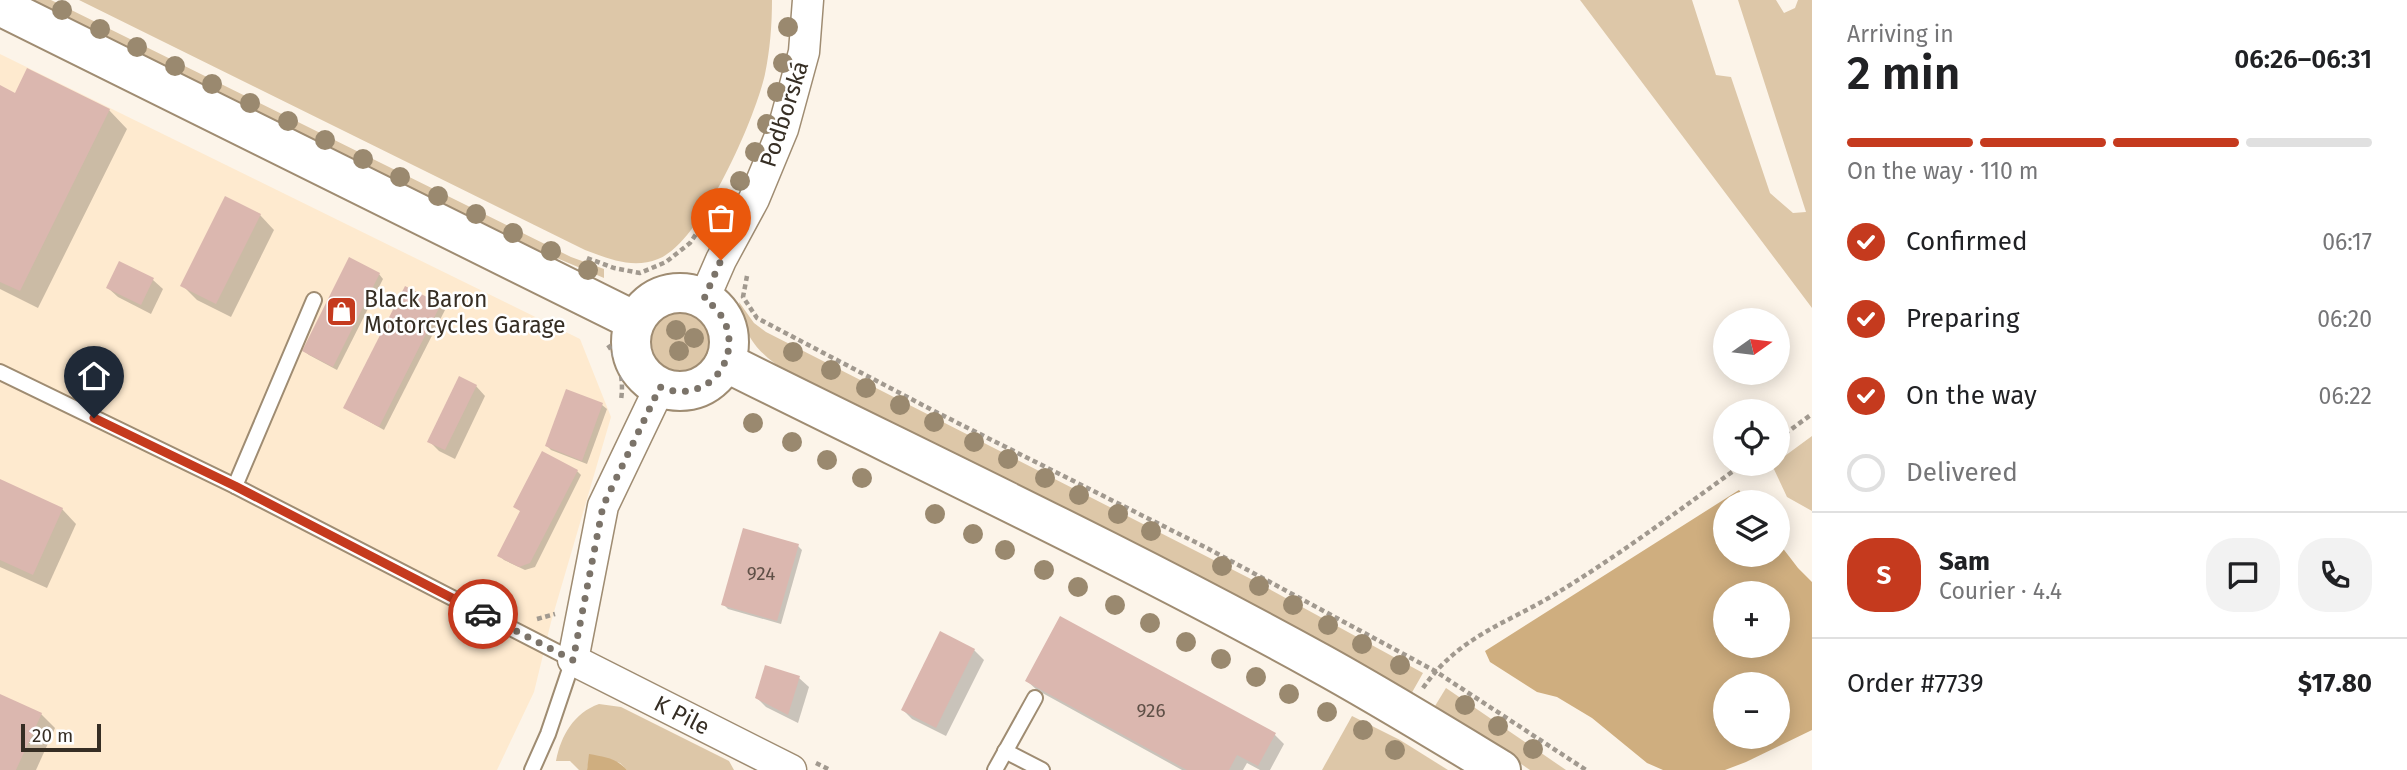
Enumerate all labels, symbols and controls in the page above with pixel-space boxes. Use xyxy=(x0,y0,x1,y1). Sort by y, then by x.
text: Arriving in xyxy=(1847,20,1954,48)
text: 06:26–06:31 xyxy=(2234,44,2372,75)
text: 2 min xyxy=(1847,46,1960,101)
street label: Podborská xyxy=(754,57,814,171)
text: On the way · 110 m xyxy=(1847,157,2039,185)
pin xyxy=(691,188,751,260)
icon: bag xyxy=(702,199,740,237)
icon: check xyxy=(1847,223,1885,261)
text: Confirmed xyxy=(1906,226,2027,257)
text: 06:17 xyxy=(2322,228,2372,256)
place label: Black Baron Motorcycles Garage xyxy=(364,285,566,339)
shop icon: Black Baron Motorcycles Garage xyxy=(324,295,358,329)
icon: check xyxy=(1847,300,1885,338)
text: Preparing xyxy=(1906,303,2019,334)
text: 06:20 xyxy=(2317,305,2372,333)
north arrow xyxy=(1713,308,1790,385)
map controls xyxy=(1713,308,1790,749)
pin xyxy=(64,346,124,418)
icon: home xyxy=(75,357,113,395)
icon: check xyxy=(1847,377,1885,415)
text: On the way xyxy=(1906,380,2037,411)
text: 06:22 xyxy=(2319,382,2372,410)
button: locate xyxy=(1713,399,1790,476)
text: Delivered xyxy=(1906,457,2018,488)
button: layers xyxy=(1713,490,1790,567)
button: chat xyxy=(2206,538,2280,612)
button: phone xyxy=(2298,538,2372,612)
text: Sam xyxy=(1939,546,1990,577)
text: S xyxy=(1877,560,1891,591)
house number: 924 xyxy=(747,562,775,585)
text: Courier · 4.4 xyxy=(1939,577,2062,605)
courier xyxy=(448,579,518,649)
button: + xyxy=(1713,581,1790,658)
icon: car xyxy=(464,595,502,633)
text: Order #7739 xyxy=(1847,668,1984,699)
text: $17.80 xyxy=(2298,668,2372,699)
button: − xyxy=(1713,672,1790,749)
street label: K Pile xyxy=(650,689,714,741)
house number: 926 xyxy=(1136,699,1166,722)
scale bar xyxy=(21,721,102,753)
text: 20 m xyxy=(32,724,73,747)

